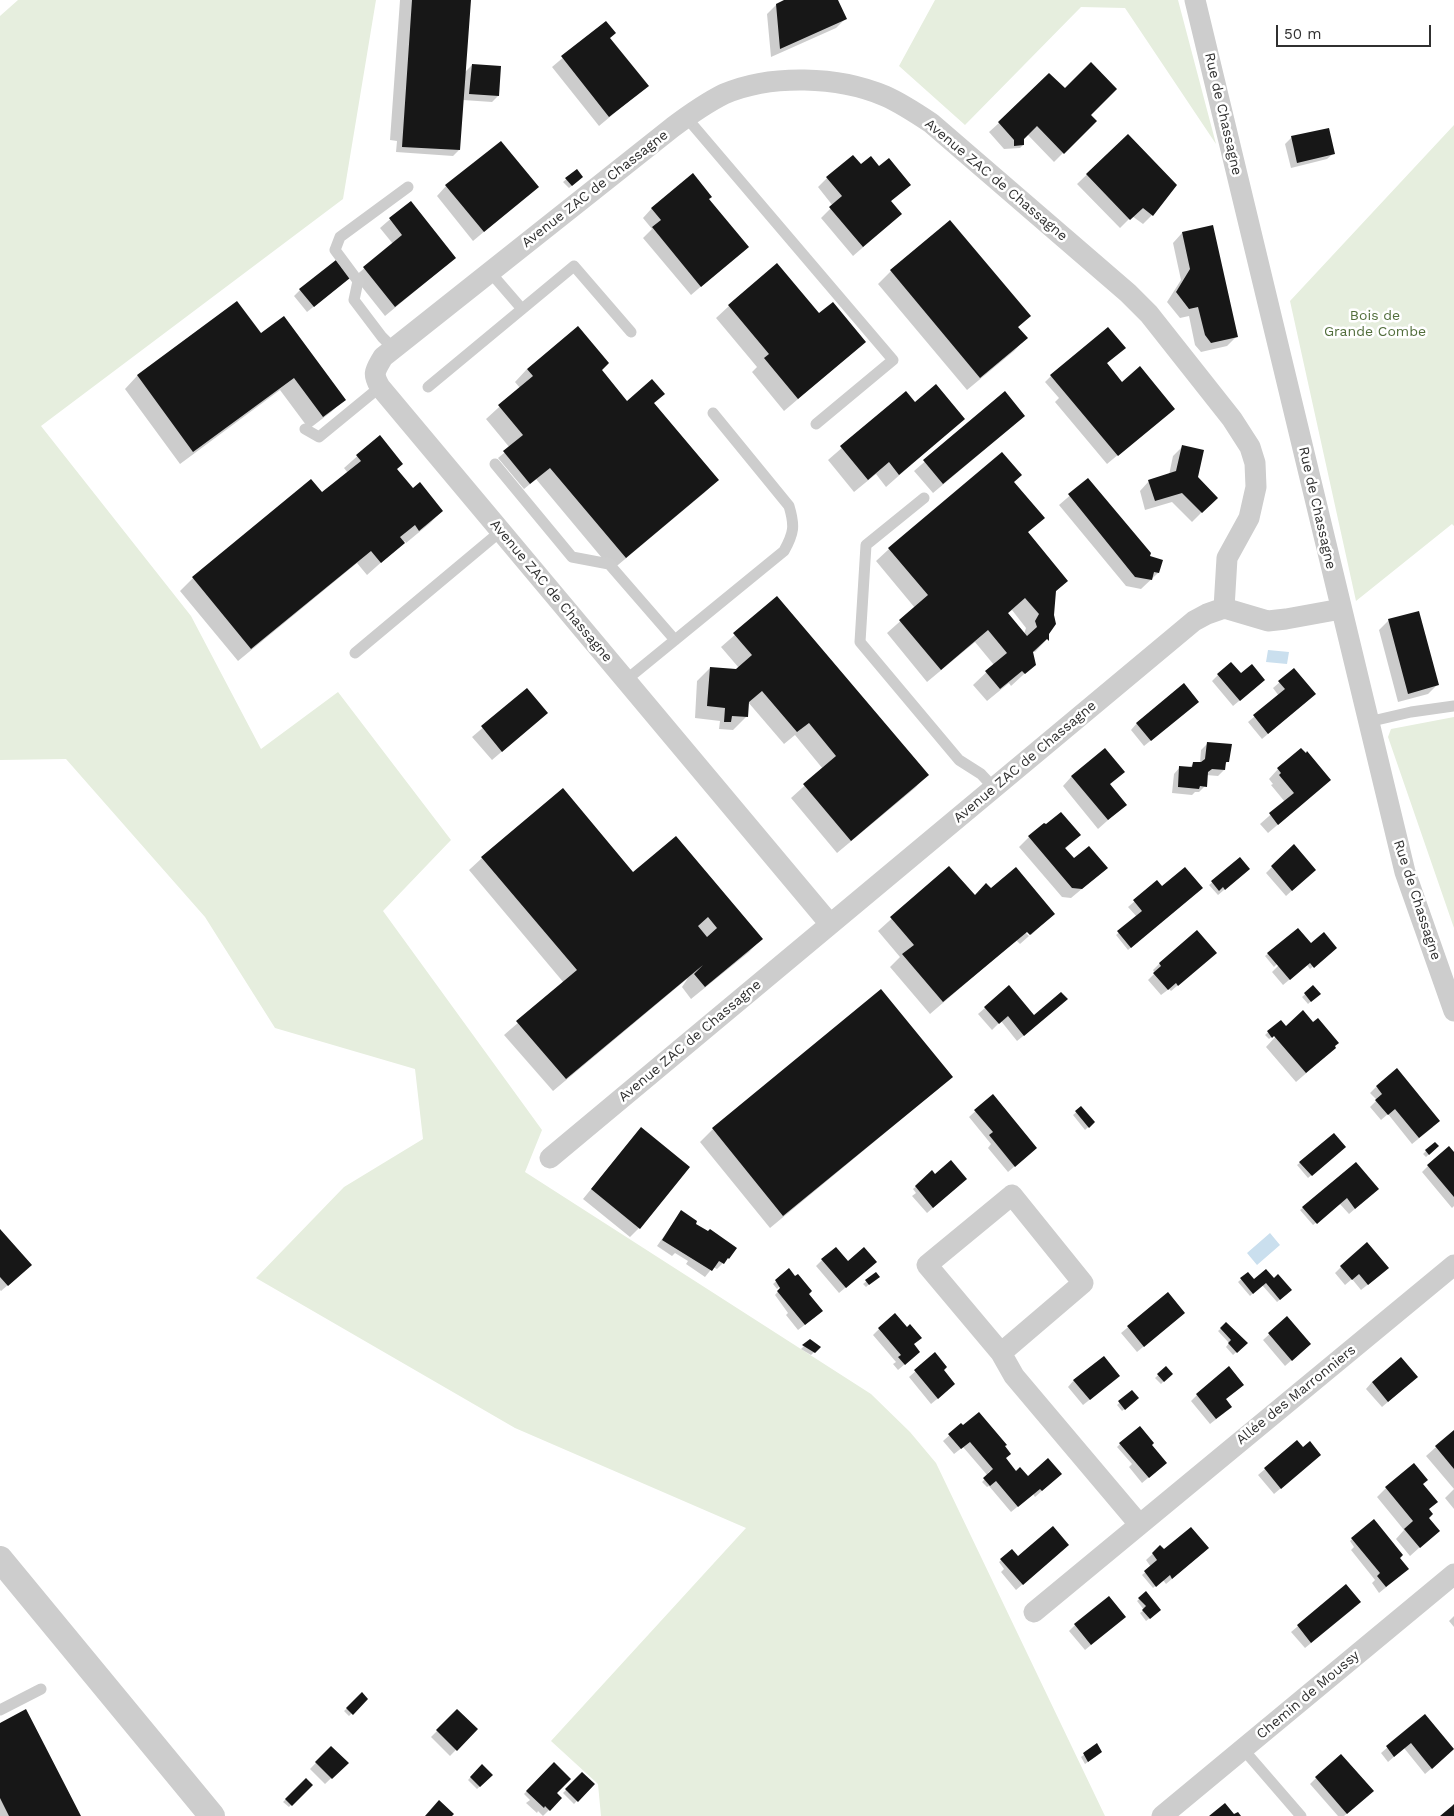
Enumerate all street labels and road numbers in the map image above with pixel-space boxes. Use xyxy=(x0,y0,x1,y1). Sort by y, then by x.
street label: Rue de Chassagne xyxy=(1201,51,1245,177)
street label: Avenue ZAC de Chassagne xyxy=(921,115,1071,245)
street label: Avenue ZAC de Chassagne xyxy=(518,127,672,251)
street label: Rue de Chassagne xyxy=(1295,445,1339,571)
street label: Avenue ZAC de Chassagne xyxy=(486,516,616,666)
street label: Avenue ZAC de Chassagne xyxy=(950,697,1100,827)
street label: Rue de Chassagne xyxy=(1390,838,1444,962)
street label: Avenue ZAC de Chassagne xyxy=(615,976,765,1106)
street label: Allée des Marronniers xyxy=(1233,1342,1359,1448)
street label: Chemin de Moussy xyxy=(1253,1647,1363,1743)

